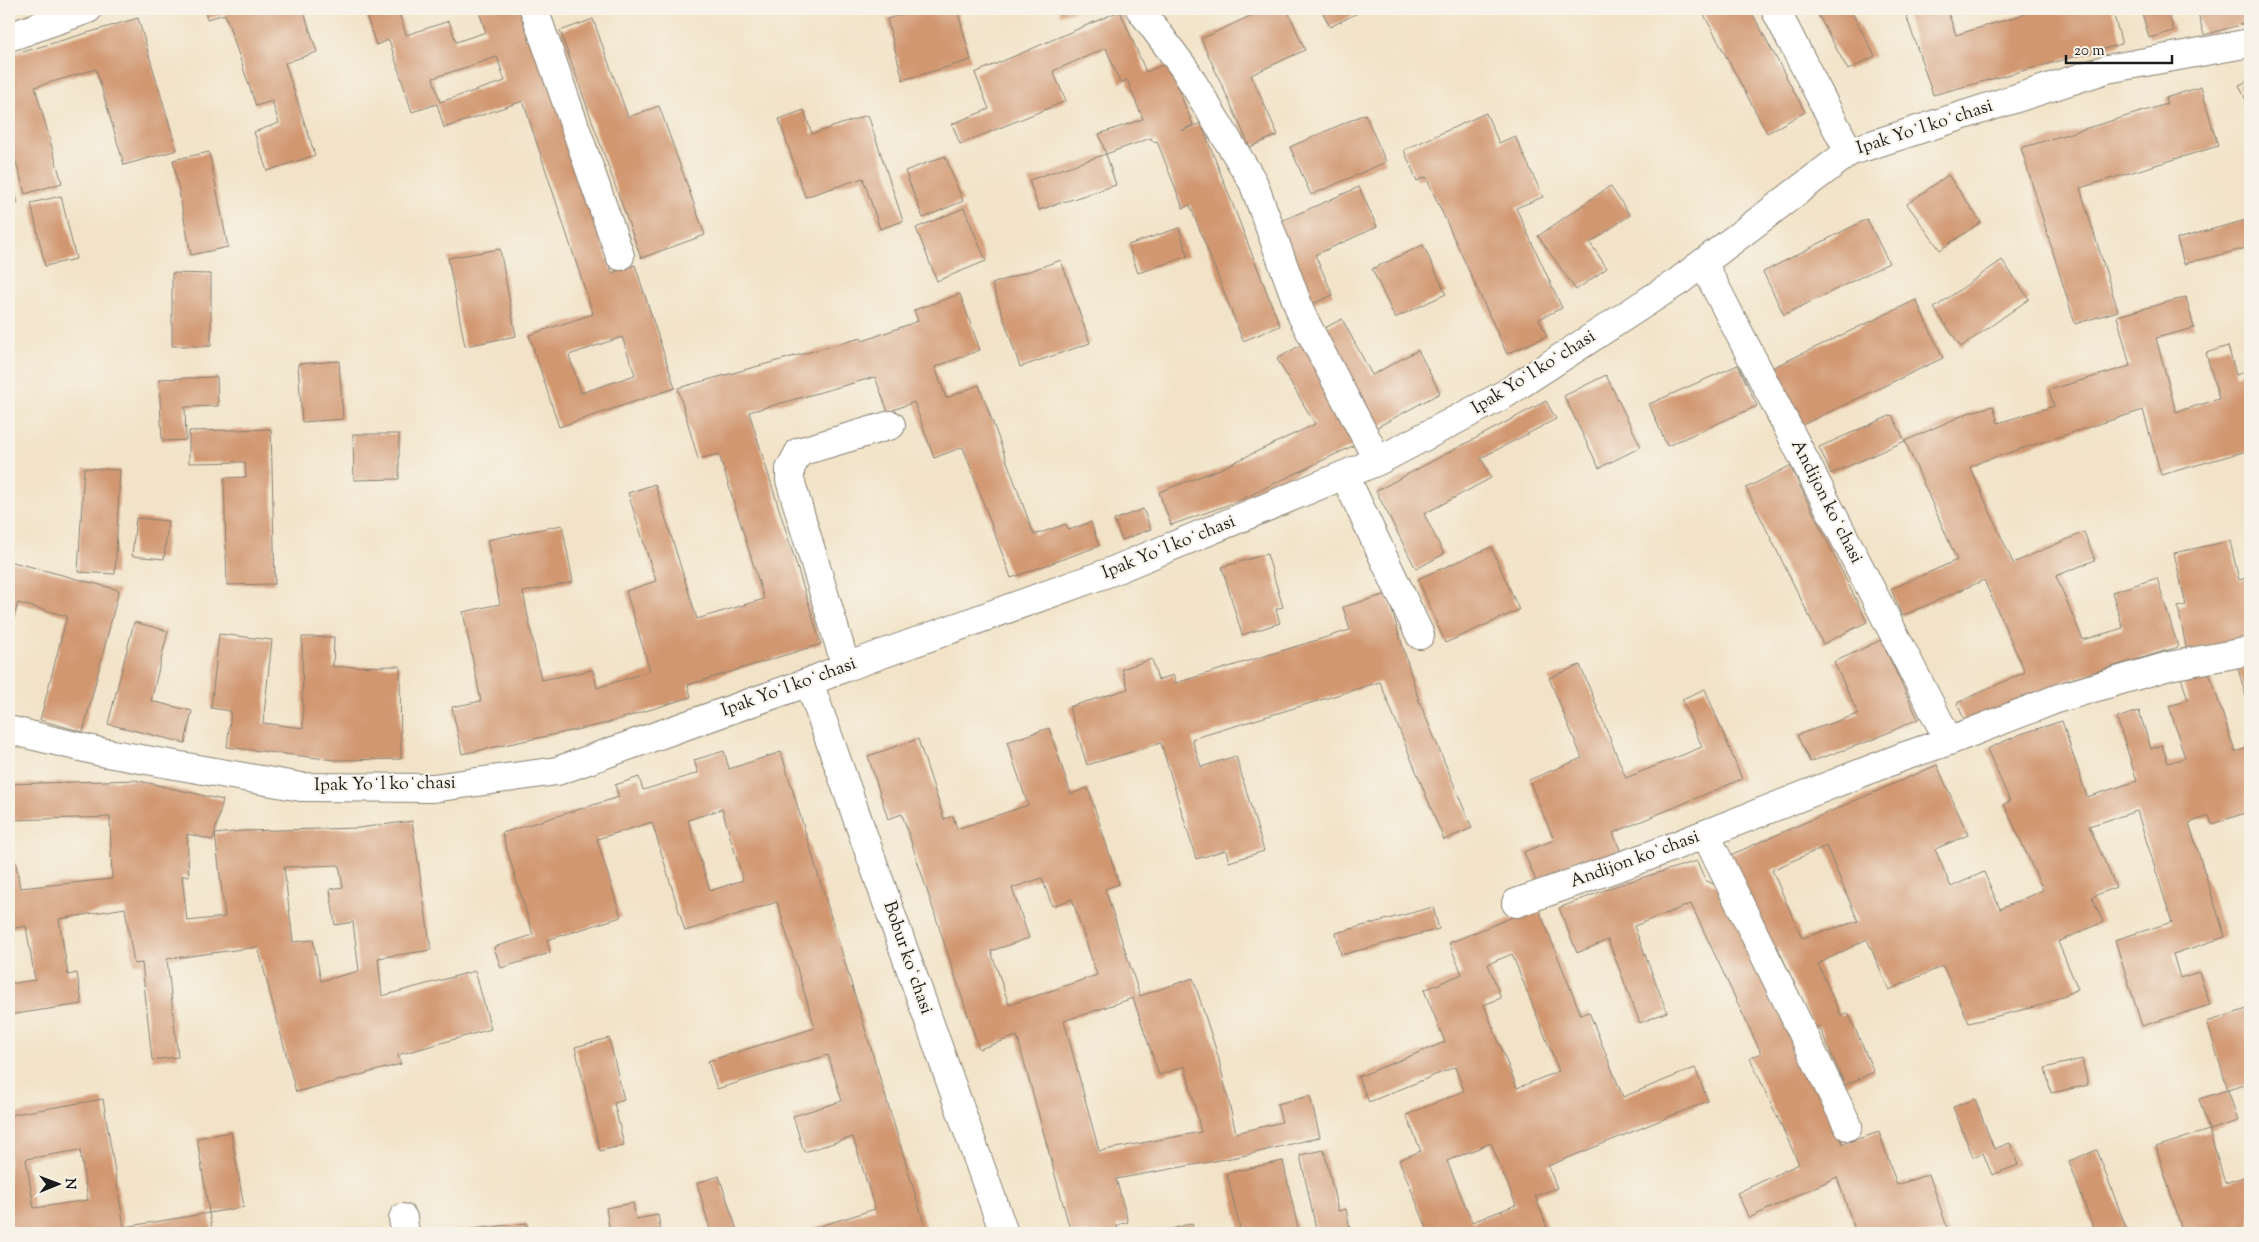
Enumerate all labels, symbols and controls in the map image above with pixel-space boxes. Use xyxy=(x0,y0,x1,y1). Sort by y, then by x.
scale bar xyxy=(2066,32,2173,64)
text: 20 m xyxy=(2074,41,2105,62)
street label: Ipak Yoʻl koʻchasi xyxy=(1854,94,1996,162)
street label: Ipak Yoʻl koʻchasi xyxy=(1467,324,1601,422)
street label: Andijon koʻchasi xyxy=(1784,436,1868,568)
street label: Ipak Yoʻl koʻchasi xyxy=(1098,509,1240,587)
street label: Ipak Yoʻl koʻchasi xyxy=(718,652,860,724)
street label: Ipak Yoʻl koʻchasi xyxy=(314,771,456,799)
street label: Andijon koʻchasi xyxy=(1567,825,1703,895)
street label: Bobur koʻchasi xyxy=(875,898,939,1018)
north arrow xyxy=(32,1160,82,1210)
text: N xyxy=(59,1178,79,1190)

